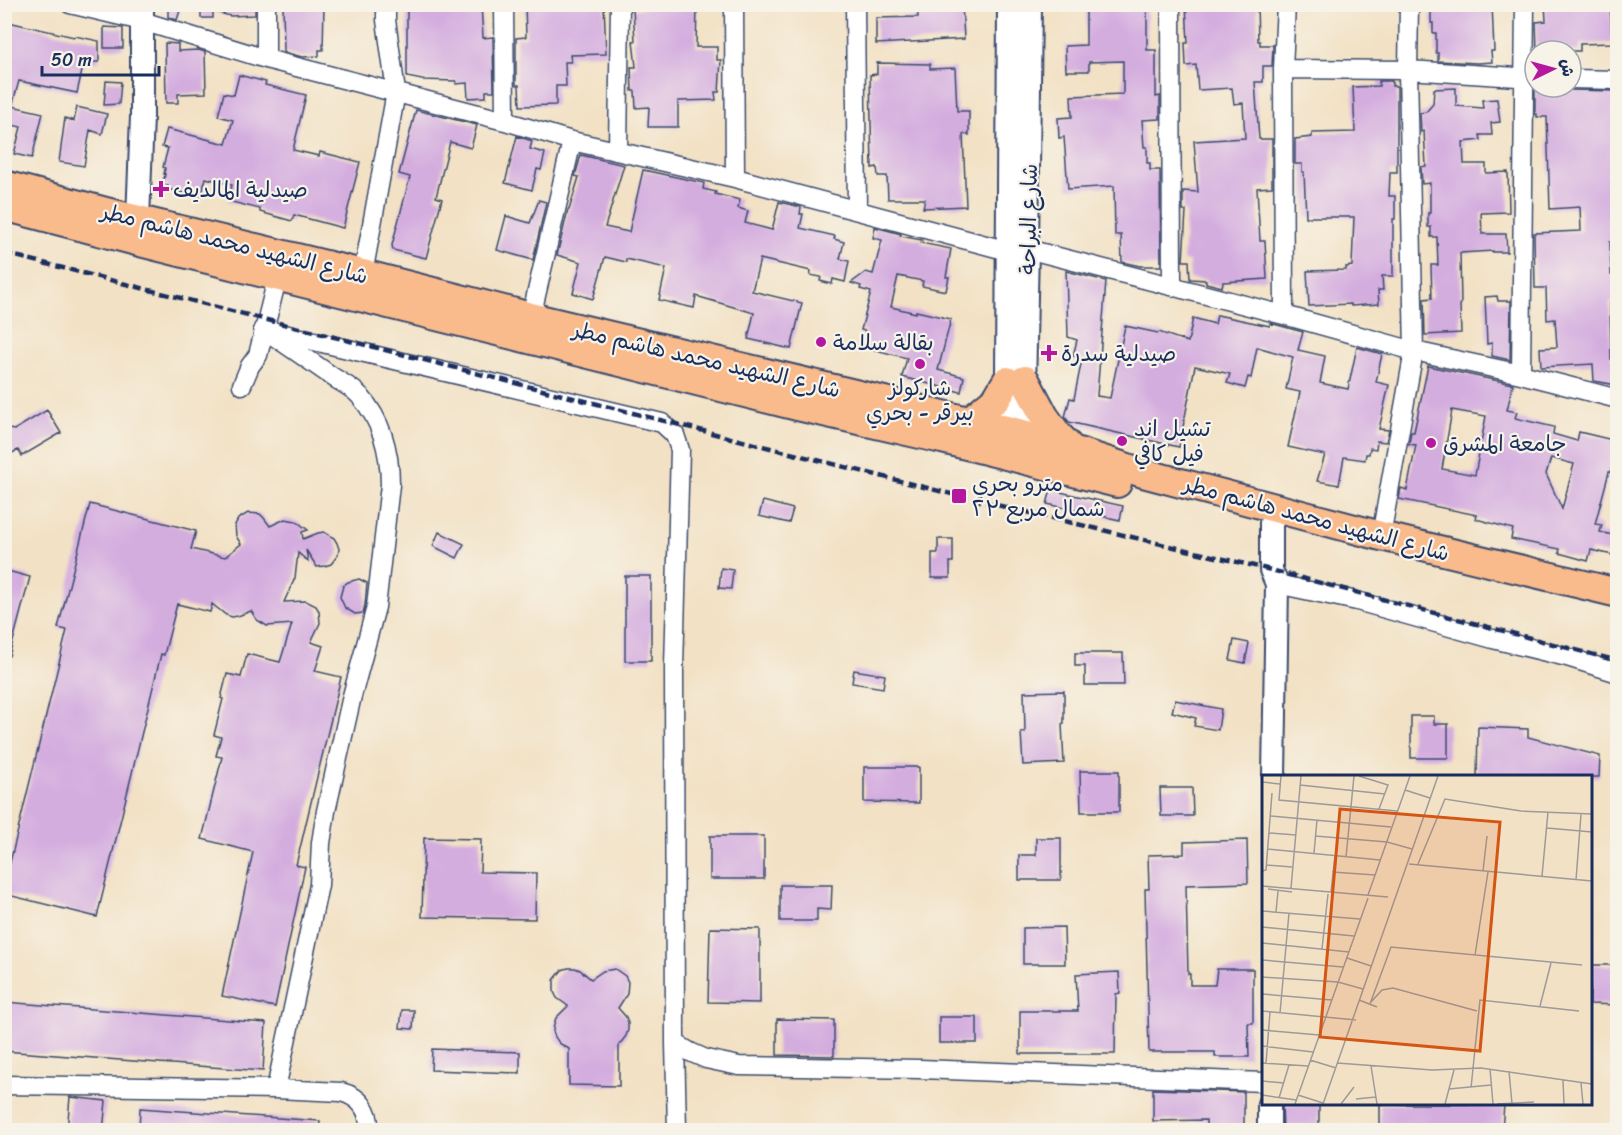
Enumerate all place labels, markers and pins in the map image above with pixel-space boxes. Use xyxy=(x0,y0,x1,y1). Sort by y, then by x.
place label: صيدلية المالديف xyxy=(173,170,308,209)
marker: صيدلية المالديف xyxy=(154,182,168,196)
place label: بقالة سلامة xyxy=(833,323,934,362)
place label: صيدلية سدرة xyxy=(1061,334,1176,373)
marker: بقالة سلامة xyxy=(814,335,828,349)
marker: صيدلية سدرة xyxy=(1042,346,1056,360)
marker: شاركولز بيرقر - بحري xyxy=(913,357,927,371)
place label: شاركولز بيرقر - بحري xyxy=(866,368,974,432)
place label: تشيل اند فيل كافي xyxy=(1134,409,1211,473)
place label: جامعة المشرق xyxy=(1443,424,1567,463)
marker: تشيل اند فيل كافي xyxy=(1115,434,1129,448)
marker: جامعة المشرق xyxy=(1424,436,1438,450)
place label: مترو بحري شمال مربع ٢٣ xyxy=(972,464,1105,528)
marker: مترو بحري شمال مربع ٢٣ xyxy=(950,487,968,505)

